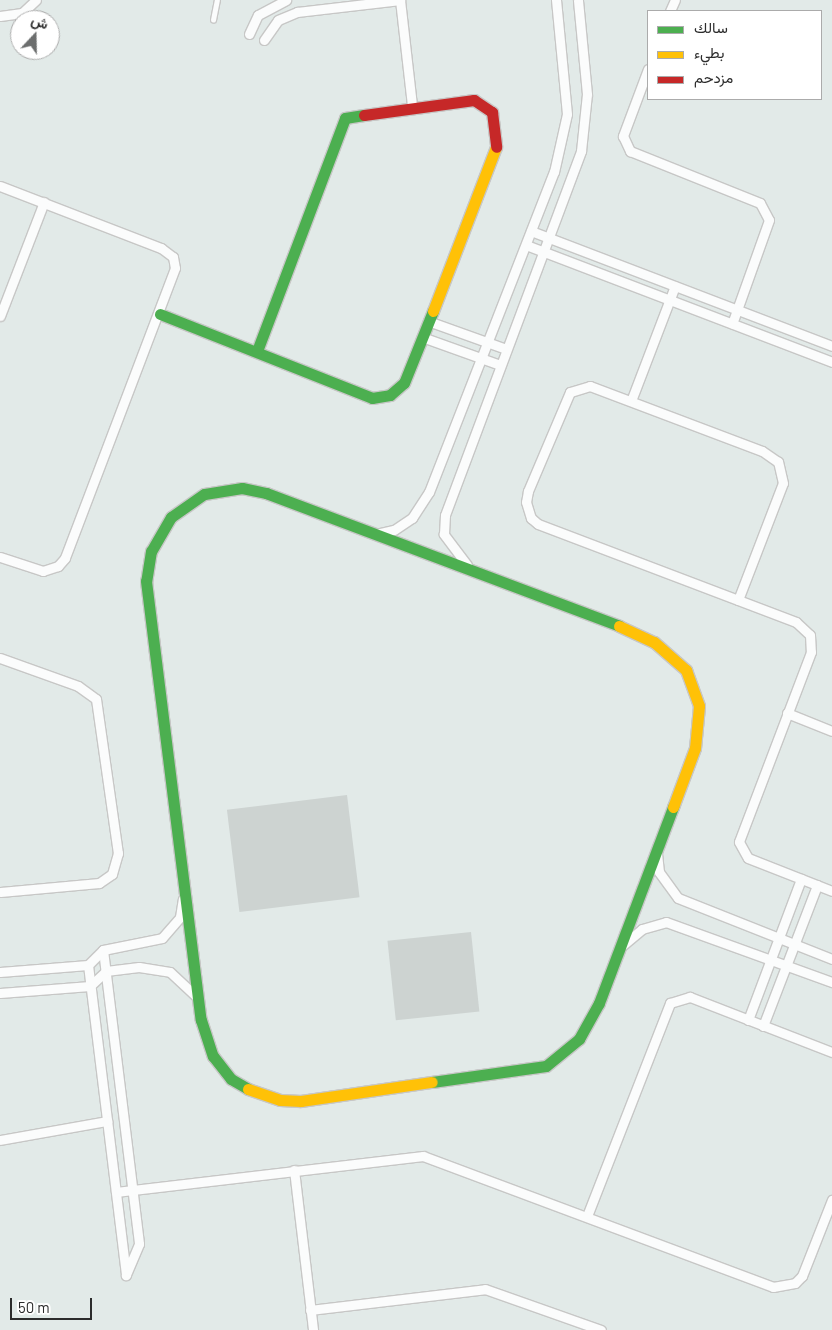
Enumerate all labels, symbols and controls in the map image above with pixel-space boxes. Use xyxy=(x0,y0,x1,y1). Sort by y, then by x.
north arrow xyxy=(10,10,60,60)
legend xyxy=(647,10,822,100)
text: ش xyxy=(29,11,51,32)
text: سالك xyxy=(694,18,728,36)
text: بطيء xyxy=(694,43,724,61)
text: مزدحم xyxy=(694,68,733,86)
scale bar xyxy=(12,1288,95,1320)
text: 50 m xyxy=(18,1298,50,1316)

